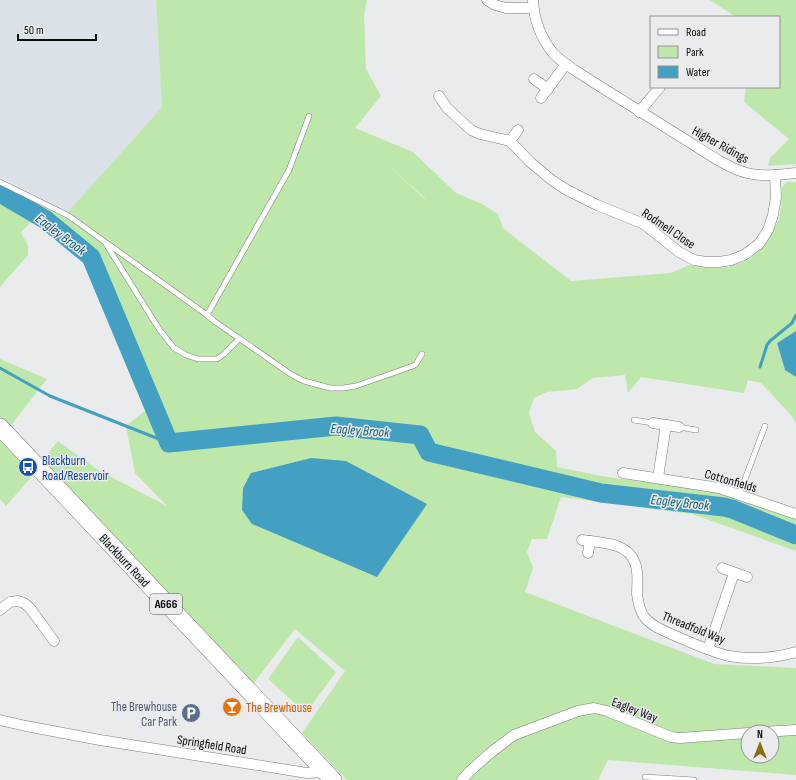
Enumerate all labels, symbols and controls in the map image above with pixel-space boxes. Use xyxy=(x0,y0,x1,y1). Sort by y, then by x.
scale bar xyxy=(18,16,96,42)
legend xyxy=(650,16,780,88)
text: 50 m xyxy=(24,23,44,38)
text: Road xyxy=(686,25,706,40)
text: Park xyxy=(686,45,704,60)
text: Water xyxy=(686,65,710,80)
street label: Higher Ridings xyxy=(689,123,752,167)
street label: Rodmell Close xyxy=(639,205,698,253)
water label: Eagley Brook xyxy=(32,210,90,259)
water label: Eagley Brook xyxy=(330,420,391,441)
place label: Blackburn Road/Reservoir xyxy=(42,453,109,484)
bus stop icon: Blackburn Road/Reservoir xyxy=(17,456,39,478)
street label: Cottonfields xyxy=(703,466,759,496)
water label: Eagley Brook xyxy=(650,491,711,514)
street label: Blackburn Road xyxy=(95,531,153,591)
road number: A666 xyxy=(150,594,182,614)
street label: Threadfold Way xyxy=(660,608,728,648)
street label: Eagley Way xyxy=(609,694,660,726)
bar icon: The Brewhouse xyxy=(221,696,243,718)
place label: The Brewhouse Car Park xyxy=(111,699,177,730)
place label: The Brewhouse xyxy=(246,700,312,716)
parking icon: The Brewhouse Car Park xyxy=(180,702,202,724)
north arrow xyxy=(740,724,780,764)
text: N xyxy=(757,728,763,741)
street label: Springfield Road xyxy=(176,732,248,758)

